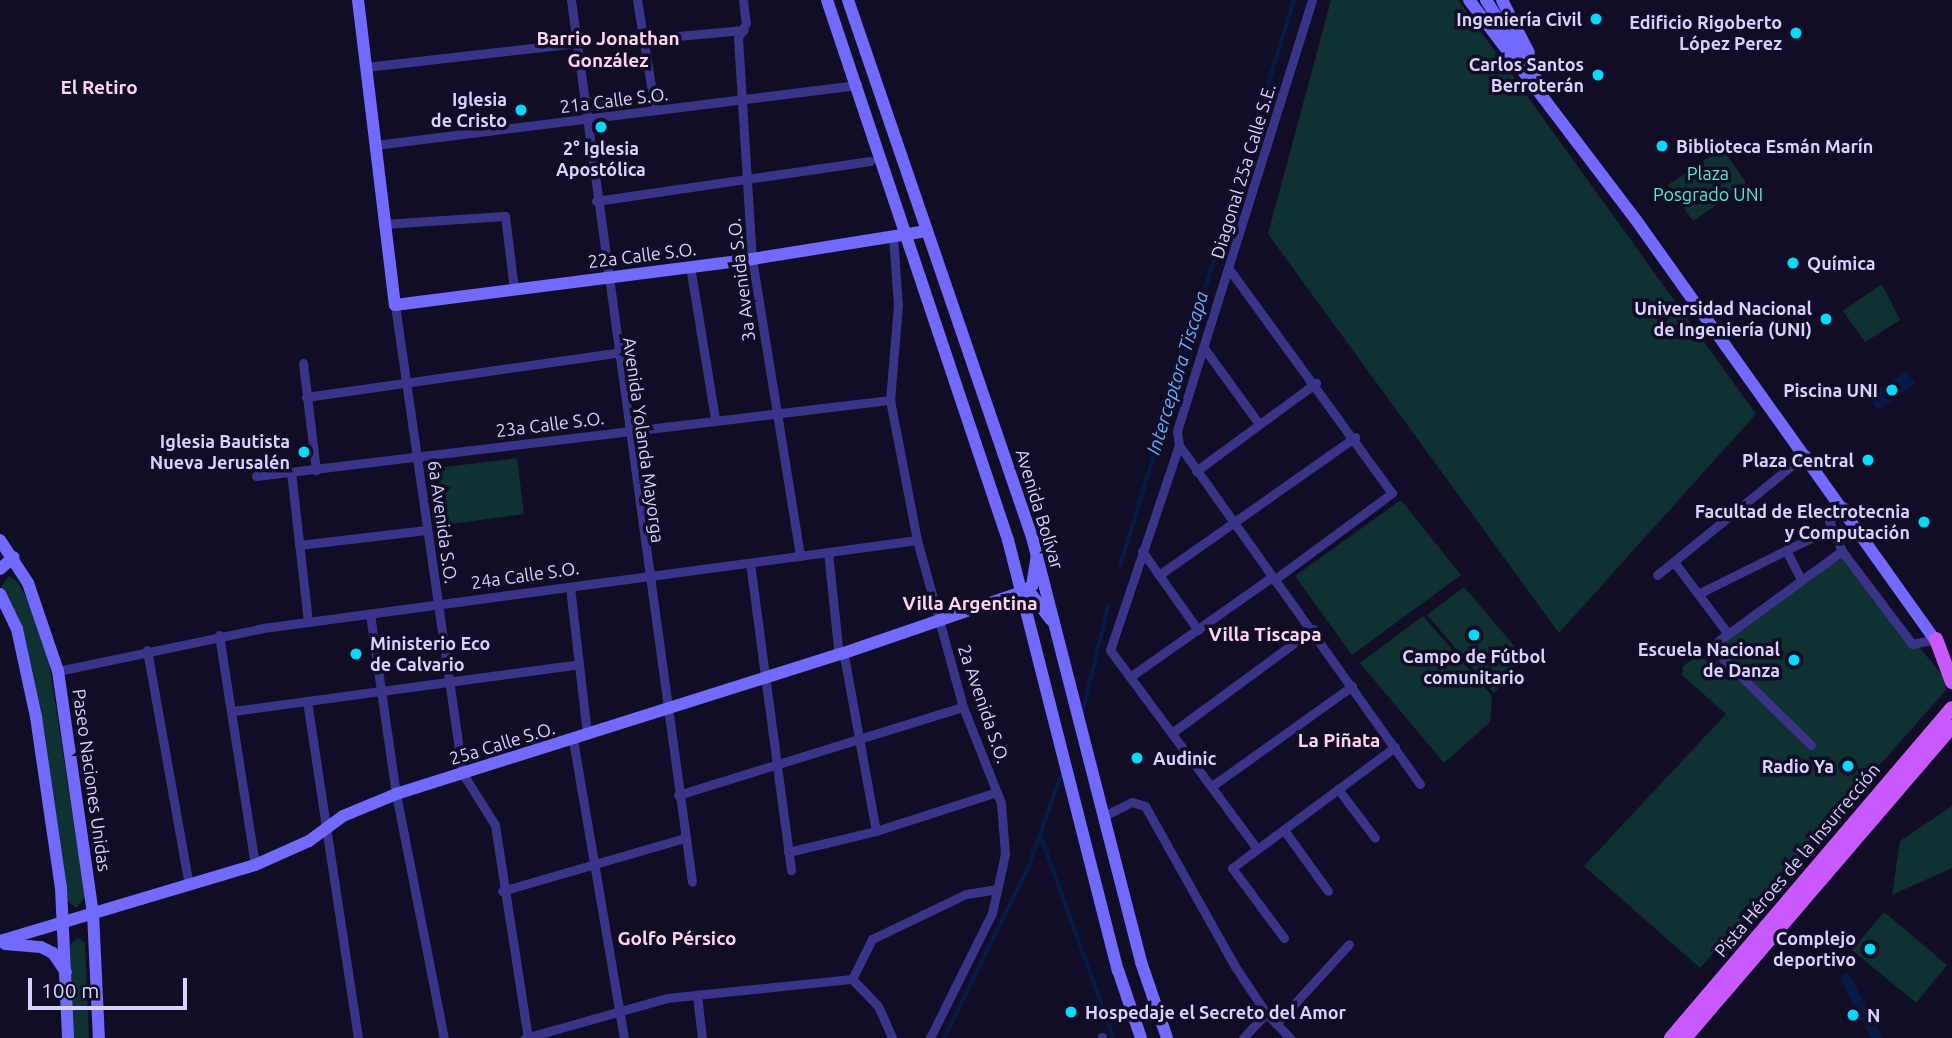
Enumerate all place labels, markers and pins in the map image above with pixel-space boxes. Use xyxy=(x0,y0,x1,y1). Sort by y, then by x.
place label: Ingeniería Civil xyxy=(1456,8,1582,30)
marker: Ingeniería Civil xyxy=(1588,11,1604,27)
place label: Edificio Rigoberto López Perez xyxy=(1629,12,1782,54)
marker: Edificio Rigoberto López Perez xyxy=(1788,25,1804,41)
place label: Carlos Santos Berroterán xyxy=(1469,54,1584,96)
marker: Carlos Santos Berroterán xyxy=(1590,67,1606,83)
place label: Iglesia de Cristo xyxy=(431,89,507,132)
marker: Iglesia de Cristo xyxy=(513,102,529,118)
marker: 2° Iglesia Apostólica xyxy=(593,119,609,135)
place label: Biblioteca Esmán Marín xyxy=(1676,135,1873,157)
place label: 2° Iglesia Apostólica xyxy=(556,138,646,180)
marker: Biblioteca Esmán Marín xyxy=(1654,138,1670,154)
place label: Química xyxy=(1807,252,1875,274)
marker: Química xyxy=(1785,255,1801,271)
place label: Universidad Nacional de Ingeniería (UNI) xyxy=(1634,298,1812,340)
marker: Universidad Nacional de Ingeniería (UNI) xyxy=(1818,311,1834,327)
place label: Piscina UNI xyxy=(1783,379,1878,401)
marker: Piscina UNI xyxy=(1884,382,1900,398)
place label: Iglesia Bautista Nueva Jerusalén xyxy=(150,431,290,474)
marker: Iglesia Bautista Nueva Jerusalén xyxy=(296,444,312,460)
place label: Plaza Central xyxy=(1742,449,1854,471)
marker: Plaza Central xyxy=(1860,452,1876,468)
place label: Facultad de Electrotecnia y Computación xyxy=(1695,501,1910,544)
marker: Facultad de Electrotecnia y Computación xyxy=(1916,514,1932,530)
marker: Campo de Fútbol comunitario xyxy=(1466,627,1482,643)
place label: Ministerio Eco de Calvario xyxy=(370,633,490,676)
place label: Escuela Nacional de Danza xyxy=(1638,639,1780,682)
marker: Ministerio Eco de Calvario xyxy=(348,646,364,662)
place label: Campo de Fútbol comunitario xyxy=(1402,646,1546,688)
marker: Escuela Nacional de Danza xyxy=(1786,652,1802,668)
place label: Audinic xyxy=(1153,747,1216,769)
marker: Audinic xyxy=(1127,748,1147,768)
place label: Radio Ya xyxy=(1762,755,1834,777)
marker: Radio Ya xyxy=(1840,758,1856,774)
place label: Complejo deportivo xyxy=(1773,928,1856,970)
marker: Complejo deportivo xyxy=(1862,941,1878,957)
place label: Hospedaje el Secreto del Amor xyxy=(1085,1001,1346,1023)
marker: Hospedaje el Secreto del Amor xyxy=(1063,1004,1079,1020)
place label: N xyxy=(1867,1004,1880,1026)
marker: N xyxy=(1845,1007,1861,1023)

